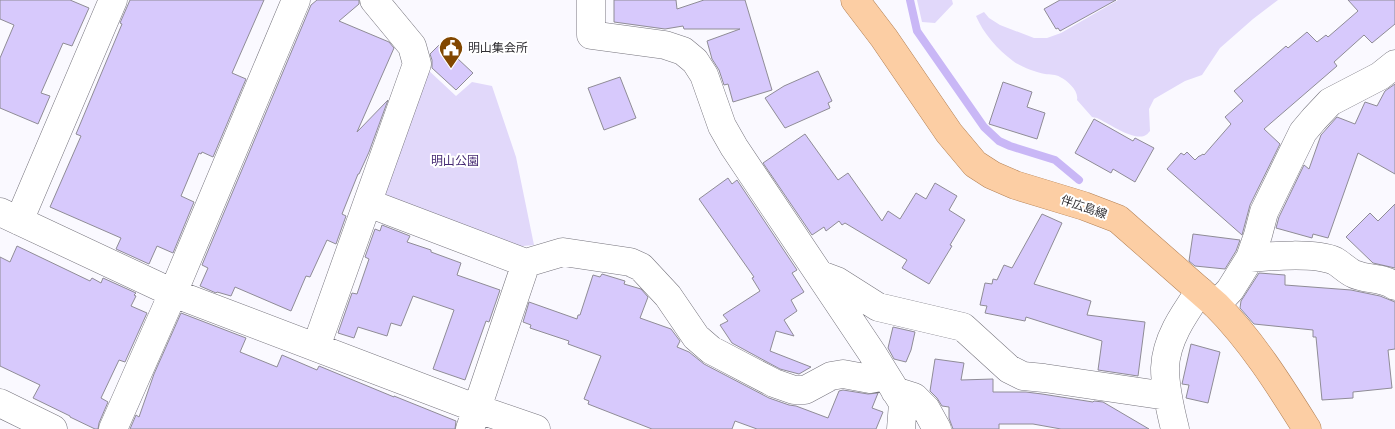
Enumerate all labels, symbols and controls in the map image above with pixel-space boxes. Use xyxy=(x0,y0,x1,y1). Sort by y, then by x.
public building icon: 明山集会所 xyxy=(438,35,464,69)
place label: 明山集会所 xyxy=(468,40,528,56)
park label: 明山公園 xyxy=(431,153,479,169)
street label: 伴広島線 xyxy=(1059,192,1109,222)

